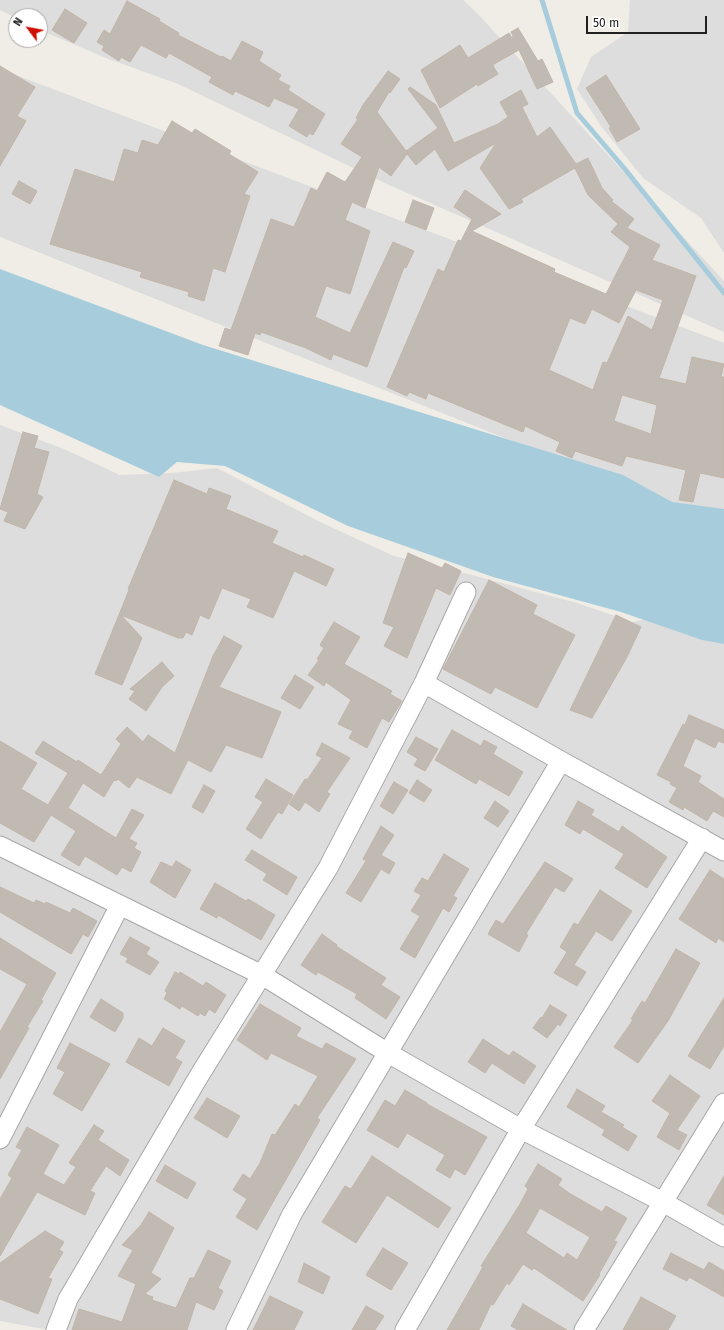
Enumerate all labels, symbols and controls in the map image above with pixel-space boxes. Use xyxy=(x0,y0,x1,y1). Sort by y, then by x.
north arrow xyxy=(8,8,48,48)
scale bar xyxy=(588,8,709,34)
text: N xyxy=(11,15,26,28)
text: 50 m xyxy=(593,16,619,30)

